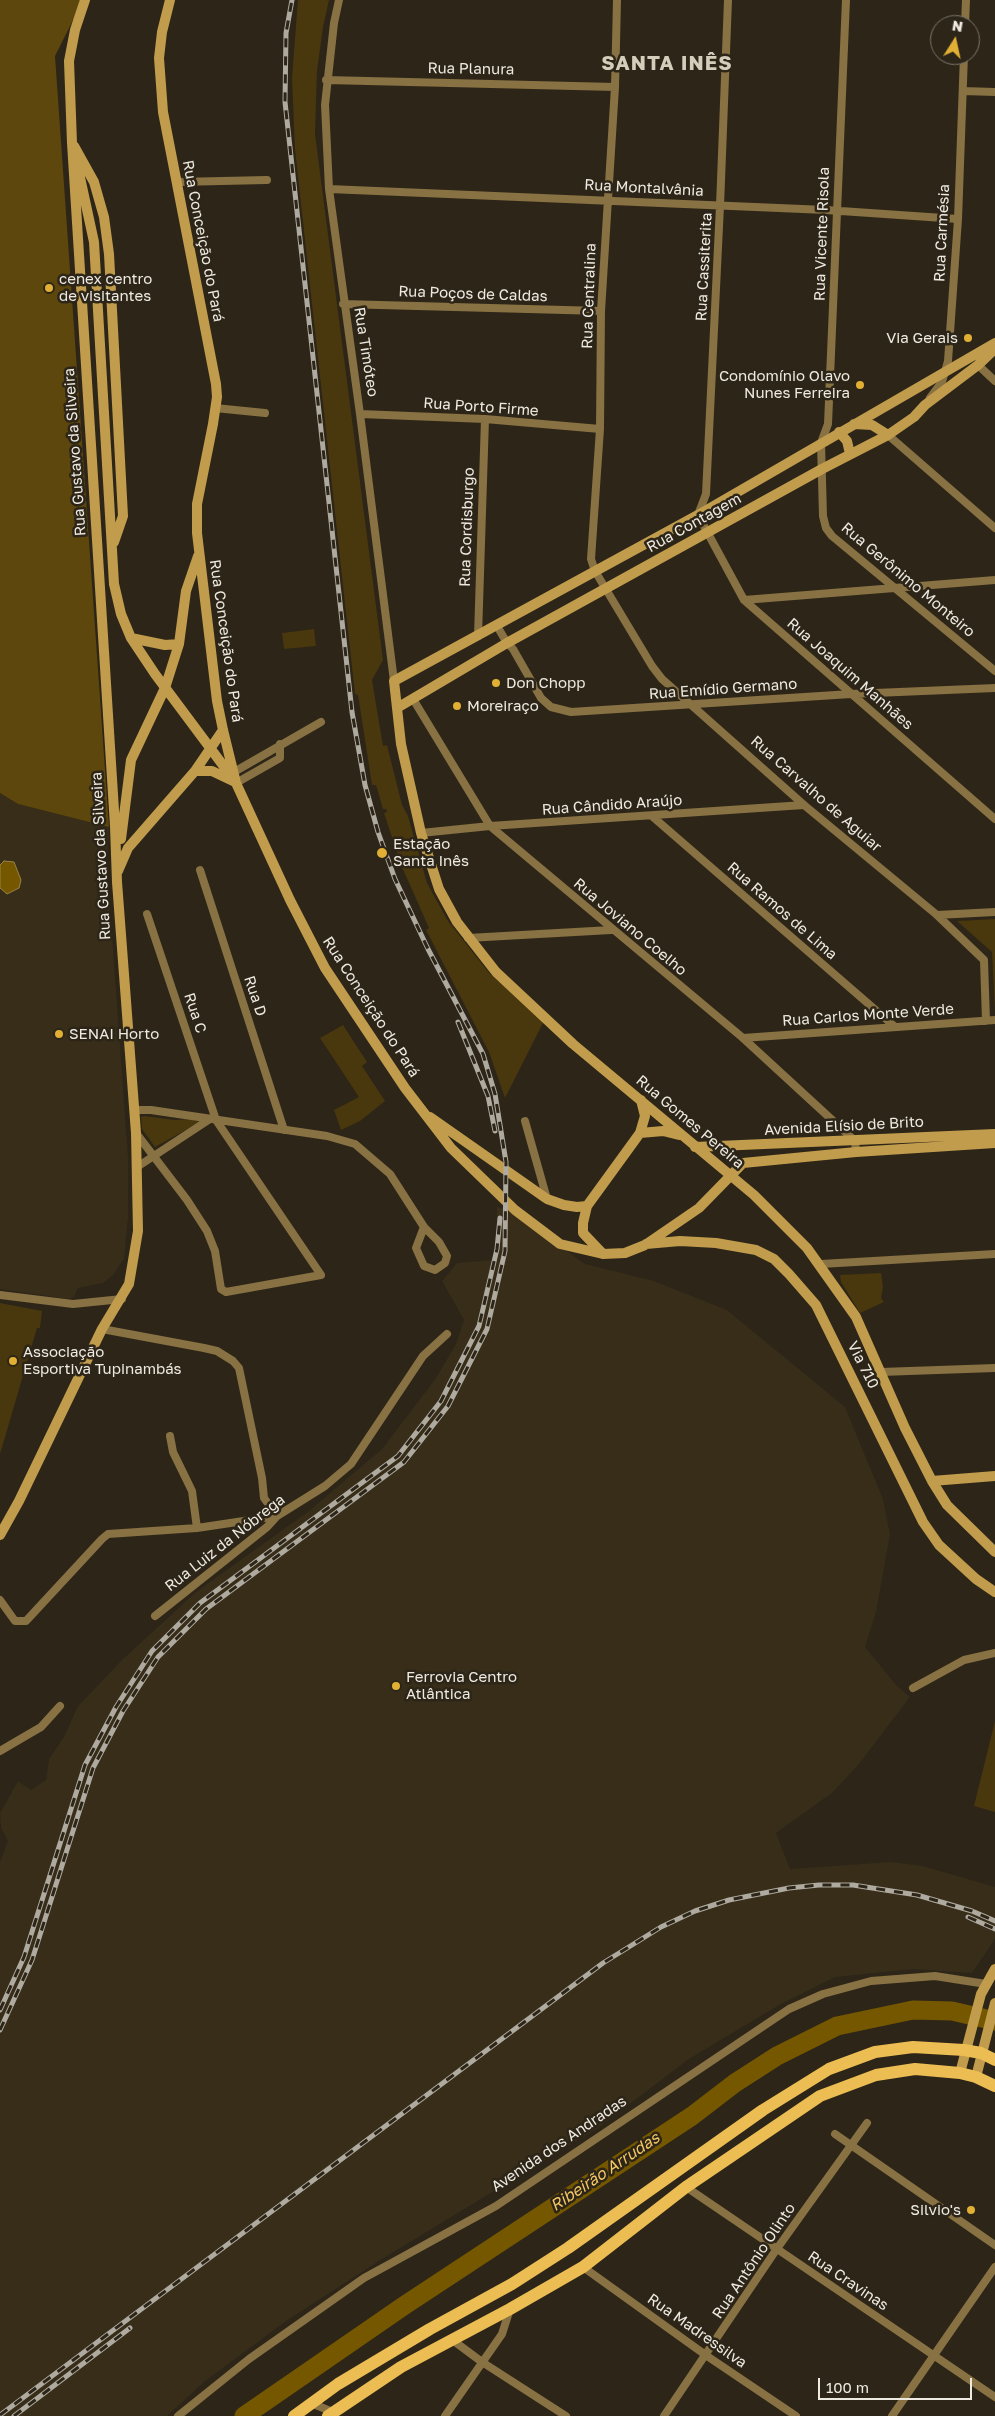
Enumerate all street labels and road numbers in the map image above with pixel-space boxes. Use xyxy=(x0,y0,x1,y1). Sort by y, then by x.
street label: Rua Planura xyxy=(427,59,515,79)
street label: Rua Conceição do Pará xyxy=(178,159,228,323)
street label: Rua Vicente Risola xyxy=(811,167,833,301)
street label: Rua Montalvânia xyxy=(584,176,704,200)
street label: Rua Carmésia xyxy=(930,184,954,282)
street label: Rua Cassiterita xyxy=(692,212,716,322)
street label: Rua Centralina xyxy=(578,243,600,349)
street label: Rua Poços de Caldas xyxy=(398,282,548,306)
street label: Rua Timóteo xyxy=(350,306,382,398)
street label: Rua Gustavo da Silveira xyxy=(60,367,90,537)
street label: Rua Porto Firme xyxy=(423,394,539,420)
street label: Rua Cordisburgo xyxy=(456,467,478,587)
street label: Rua Contagem xyxy=(644,490,744,556)
street label: Rua Gerônimo Monteiro xyxy=(838,519,978,641)
street label: Rua Conceição do Pará xyxy=(206,558,246,724)
street label: Rua Joaquim Manhães xyxy=(783,614,917,734)
street label: Rua Emídio Germano xyxy=(648,675,798,703)
street label: Rua Carvalho de Aguiar xyxy=(747,732,885,856)
street label: Rua Gustavo da Silveira xyxy=(88,771,114,941)
street label: Rua Cândido Araújo xyxy=(541,791,683,819)
street label: Rua Ramos de Lima xyxy=(723,858,841,964)
street label: Rua Joviano Coelho xyxy=(570,874,690,980)
street label: Rua Conceição do Pará xyxy=(319,933,423,1081)
street label: Rua D xyxy=(240,973,270,1019)
street label: Rua C xyxy=(180,991,210,1035)
street label: Rua Carlos Monte Verde xyxy=(782,1000,954,1030)
street label: Rua Gomes Pereira xyxy=(632,1072,748,1172)
street label: Avenida Elísio de Brito xyxy=(764,1113,924,1139)
street label: Via 710 xyxy=(843,1338,883,1392)
street label: Rua Luiz da Nóbrega xyxy=(161,1491,289,1595)
street label: Avenida dos Andradas xyxy=(488,2092,630,2196)
street label: Rua Antônio Olinto xyxy=(709,2200,799,2322)
street label: Rua Cravinas xyxy=(804,2247,892,2315)
street label: Rua Madressilva xyxy=(644,2290,750,2372)

